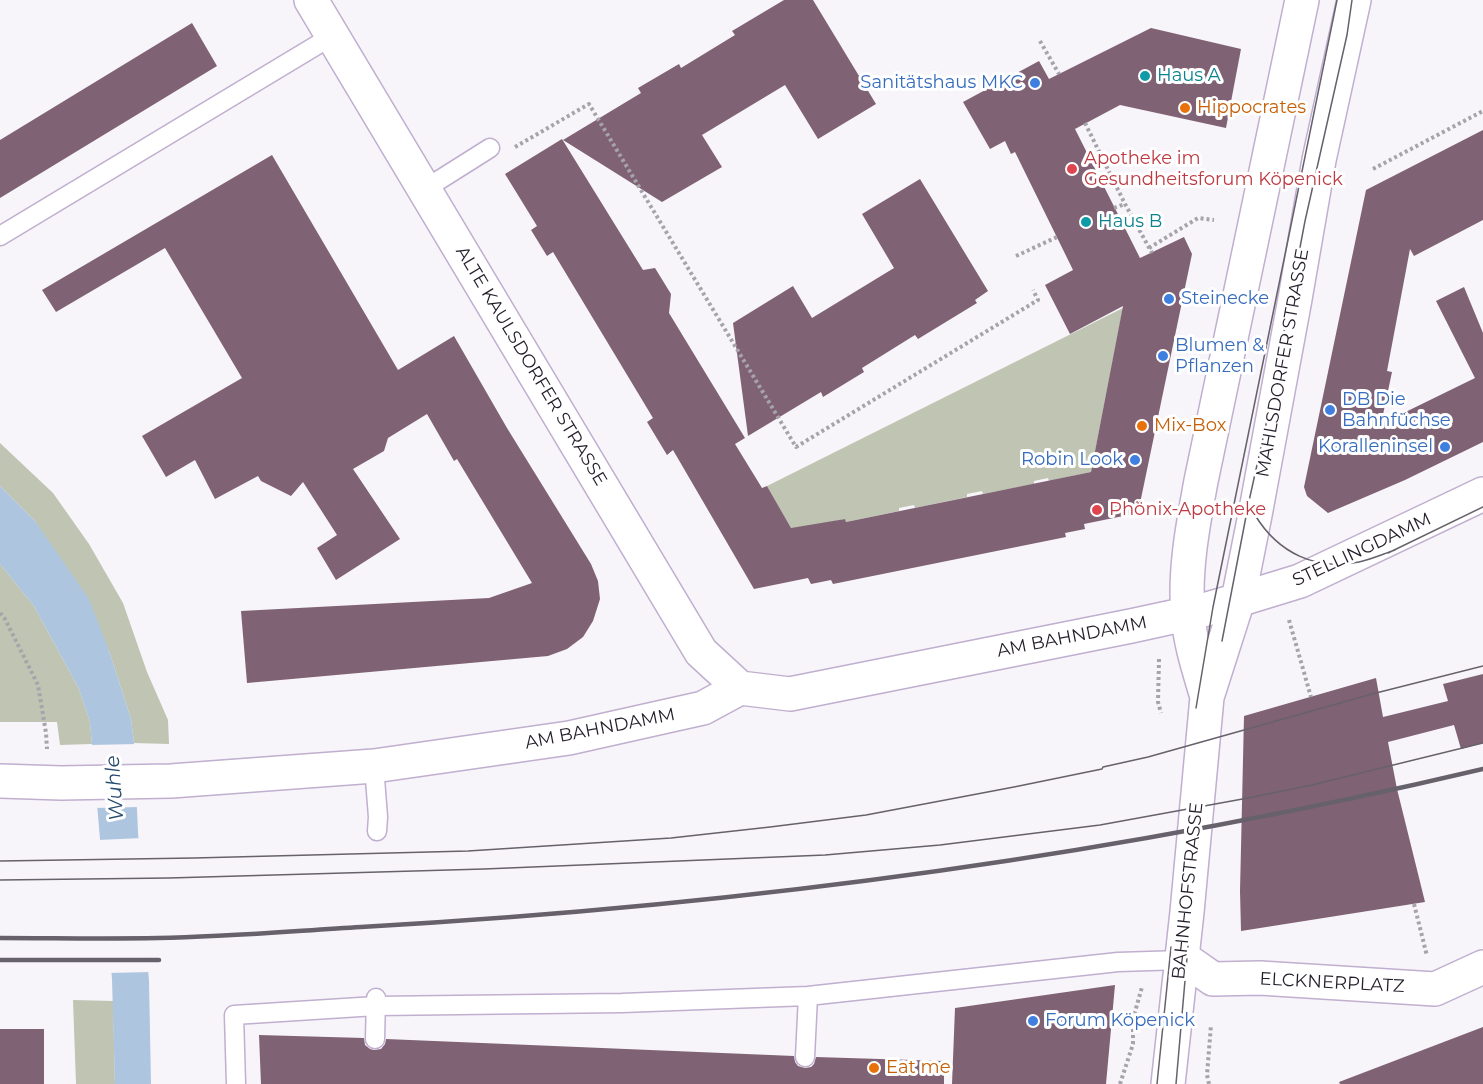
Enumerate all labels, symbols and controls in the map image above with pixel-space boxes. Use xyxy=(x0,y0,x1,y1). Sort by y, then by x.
place label: Haus A xyxy=(1157,65,1221,87)
marker: Haus A xyxy=(1138,69,1152,83)
place label: Sanitätshaus MKC xyxy=(860,72,1023,94)
marker: Sanitätshaus MKC xyxy=(1028,76,1042,90)
place label: Hippocrates xyxy=(1197,97,1306,119)
marker: Hippocrates xyxy=(1178,101,1192,115)
place label: Apotheke im Gesundheitsforum Köpenick xyxy=(1084,148,1343,190)
marker: Apotheke im Gesundheitsforum Köpenick xyxy=(1065,162,1079,176)
place label: Haus B xyxy=(1098,211,1162,233)
marker: Haus B xyxy=(1079,215,1093,229)
street label: ALTE KAULSDORFER STRASSE xyxy=(451,242,611,490)
street label: MAHLSDORFER STRASSE xyxy=(1252,247,1314,479)
place label: Steinecke xyxy=(1181,288,1269,310)
marker: Steinecke xyxy=(1162,292,1176,306)
place label: Blumen & Pflanzen xyxy=(1175,335,1264,378)
marker: Blumen & Pflanzen xyxy=(1156,349,1170,363)
place label: DB Die Bahnfüchse xyxy=(1342,389,1451,432)
marker: DB Die Bahnfüchse xyxy=(1323,403,1337,417)
place label: Mix-Box xyxy=(1154,415,1226,437)
marker: Mix-Box xyxy=(1135,419,1149,433)
place label: Koralleninsel xyxy=(1318,436,1433,458)
marker: Koralleninsel xyxy=(1438,440,1452,454)
place label: Robin Look xyxy=(1021,449,1123,471)
marker: Robin Look xyxy=(1128,453,1142,467)
place label: Phönix-Apotheke xyxy=(1109,499,1266,521)
marker: Phönix-Apotheke xyxy=(1090,503,1104,517)
street label: STELLINGDAMM xyxy=(1289,508,1435,592)
street label: AM BAHNDAMM xyxy=(995,612,1149,662)
street label: AM BAHNDAMM xyxy=(523,704,677,754)
water label: Wuhle xyxy=(101,754,129,822)
street label: BAHNHOFSTRASSE xyxy=(1168,801,1208,981)
street label: ELCKNERPLATZ xyxy=(1259,968,1405,998)
place label: Forum Köpenick xyxy=(1045,1010,1195,1032)
marker: Forum Köpenick xyxy=(1026,1014,1040,1028)
place label: Eat me xyxy=(886,1057,951,1079)
marker: Eat me xyxy=(867,1061,881,1075)

